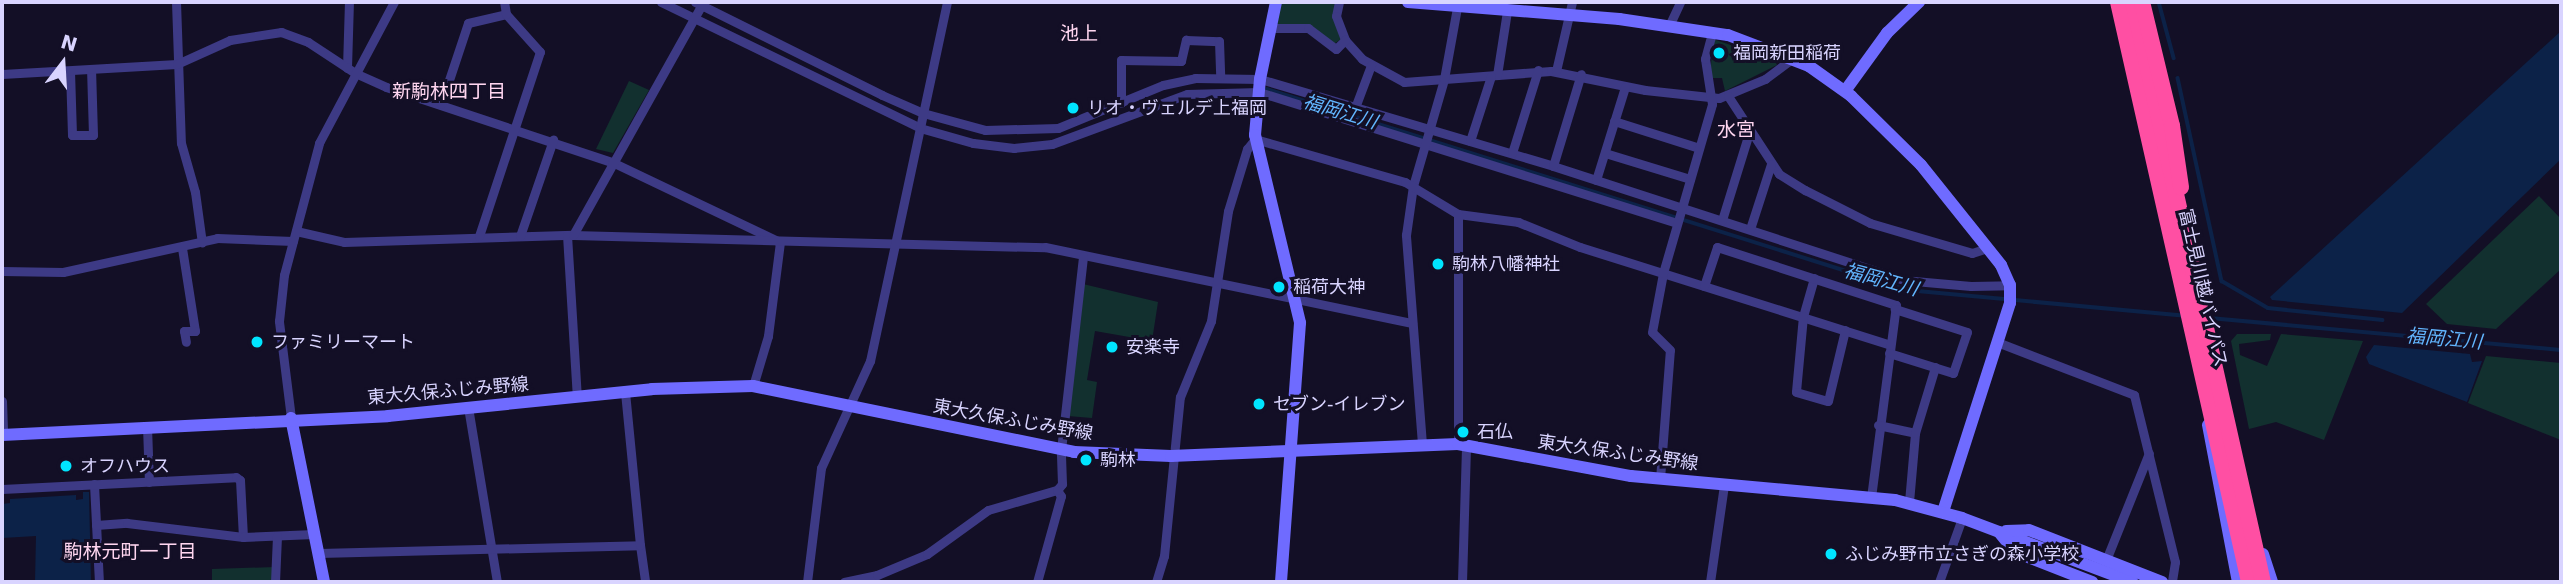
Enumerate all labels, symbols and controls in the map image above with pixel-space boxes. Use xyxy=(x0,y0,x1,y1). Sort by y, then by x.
district label: 池上 xyxy=(1060,23,1098,45)
north arrow xyxy=(28,28,98,98)
text: N xyxy=(58,30,80,56)
place label: 福岡新田稲荷 xyxy=(1733,42,1841,64)
marker: 福岡新田稲荷 xyxy=(1711,45,1727,61)
district label: 新駒林四丁目 xyxy=(392,81,506,103)
water label: 福岡江川 xyxy=(1300,90,1380,134)
place label: リオ・ヴェルデ上福岡 xyxy=(1087,97,1267,119)
marker: リオ・ヴェルデ上福岡 xyxy=(1065,100,1081,116)
district label: 水宮 xyxy=(1717,119,1755,141)
street label: 富士見川越バイパス xyxy=(2174,207,2232,369)
place label: 駒林八幡神社 xyxy=(1452,253,1560,275)
marker: 駒林八幡神社 xyxy=(1430,256,1446,272)
water label: 福岡江川 xyxy=(1841,259,1921,301)
place label: 稲荷大神 xyxy=(1293,276,1365,298)
marker: 稲荷大神 xyxy=(1271,279,1287,295)
water label: 福岡江川 xyxy=(2405,324,2483,354)
place label: ファミリーマート xyxy=(271,331,415,353)
marker: ファミリーマート xyxy=(249,334,265,350)
place label: 安楽寺 xyxy=(1126,336,1180,358)
marker: 安楽寺 xyxy=(1104,339,1120,355)
street label: 東大久保ふじみ野線 xyxy=(366,373,530,409)
place label: セブン-イレブン xyxy=(1273,393,1405,415)
street label: 東大久保ふじみ野線 xyxy=(931,395,1095,445)
marker: セブン-イレブン xyxy=(1251,396,1267,412)
place label: 石仏 xyxy=(1477,421,1513,443)
marker: 石仏 xyxy=(1455,424,1471,440)
street label: 東大久保ふじみ野線 xyxy=(1536,431,1700,475)
place label: 駒林 xyxy=(1100,449,1136,471)
marker: 駒林 xyxy=(1078,452,1094,468)
place label: オフハウス xyxy=(80,455,170,477)
marker: オフハウス xyxy=(58,458,74,474)
district label: 駒林元町一丁目 xyxy=(64,541,196,563)
place label: ふじみ野市立さぎの森小学校 xyxy=(1845,543,2079,565)
marker: ふじみ野市立さぎの森小学校 xyxy=(1823,546,1839,562)

